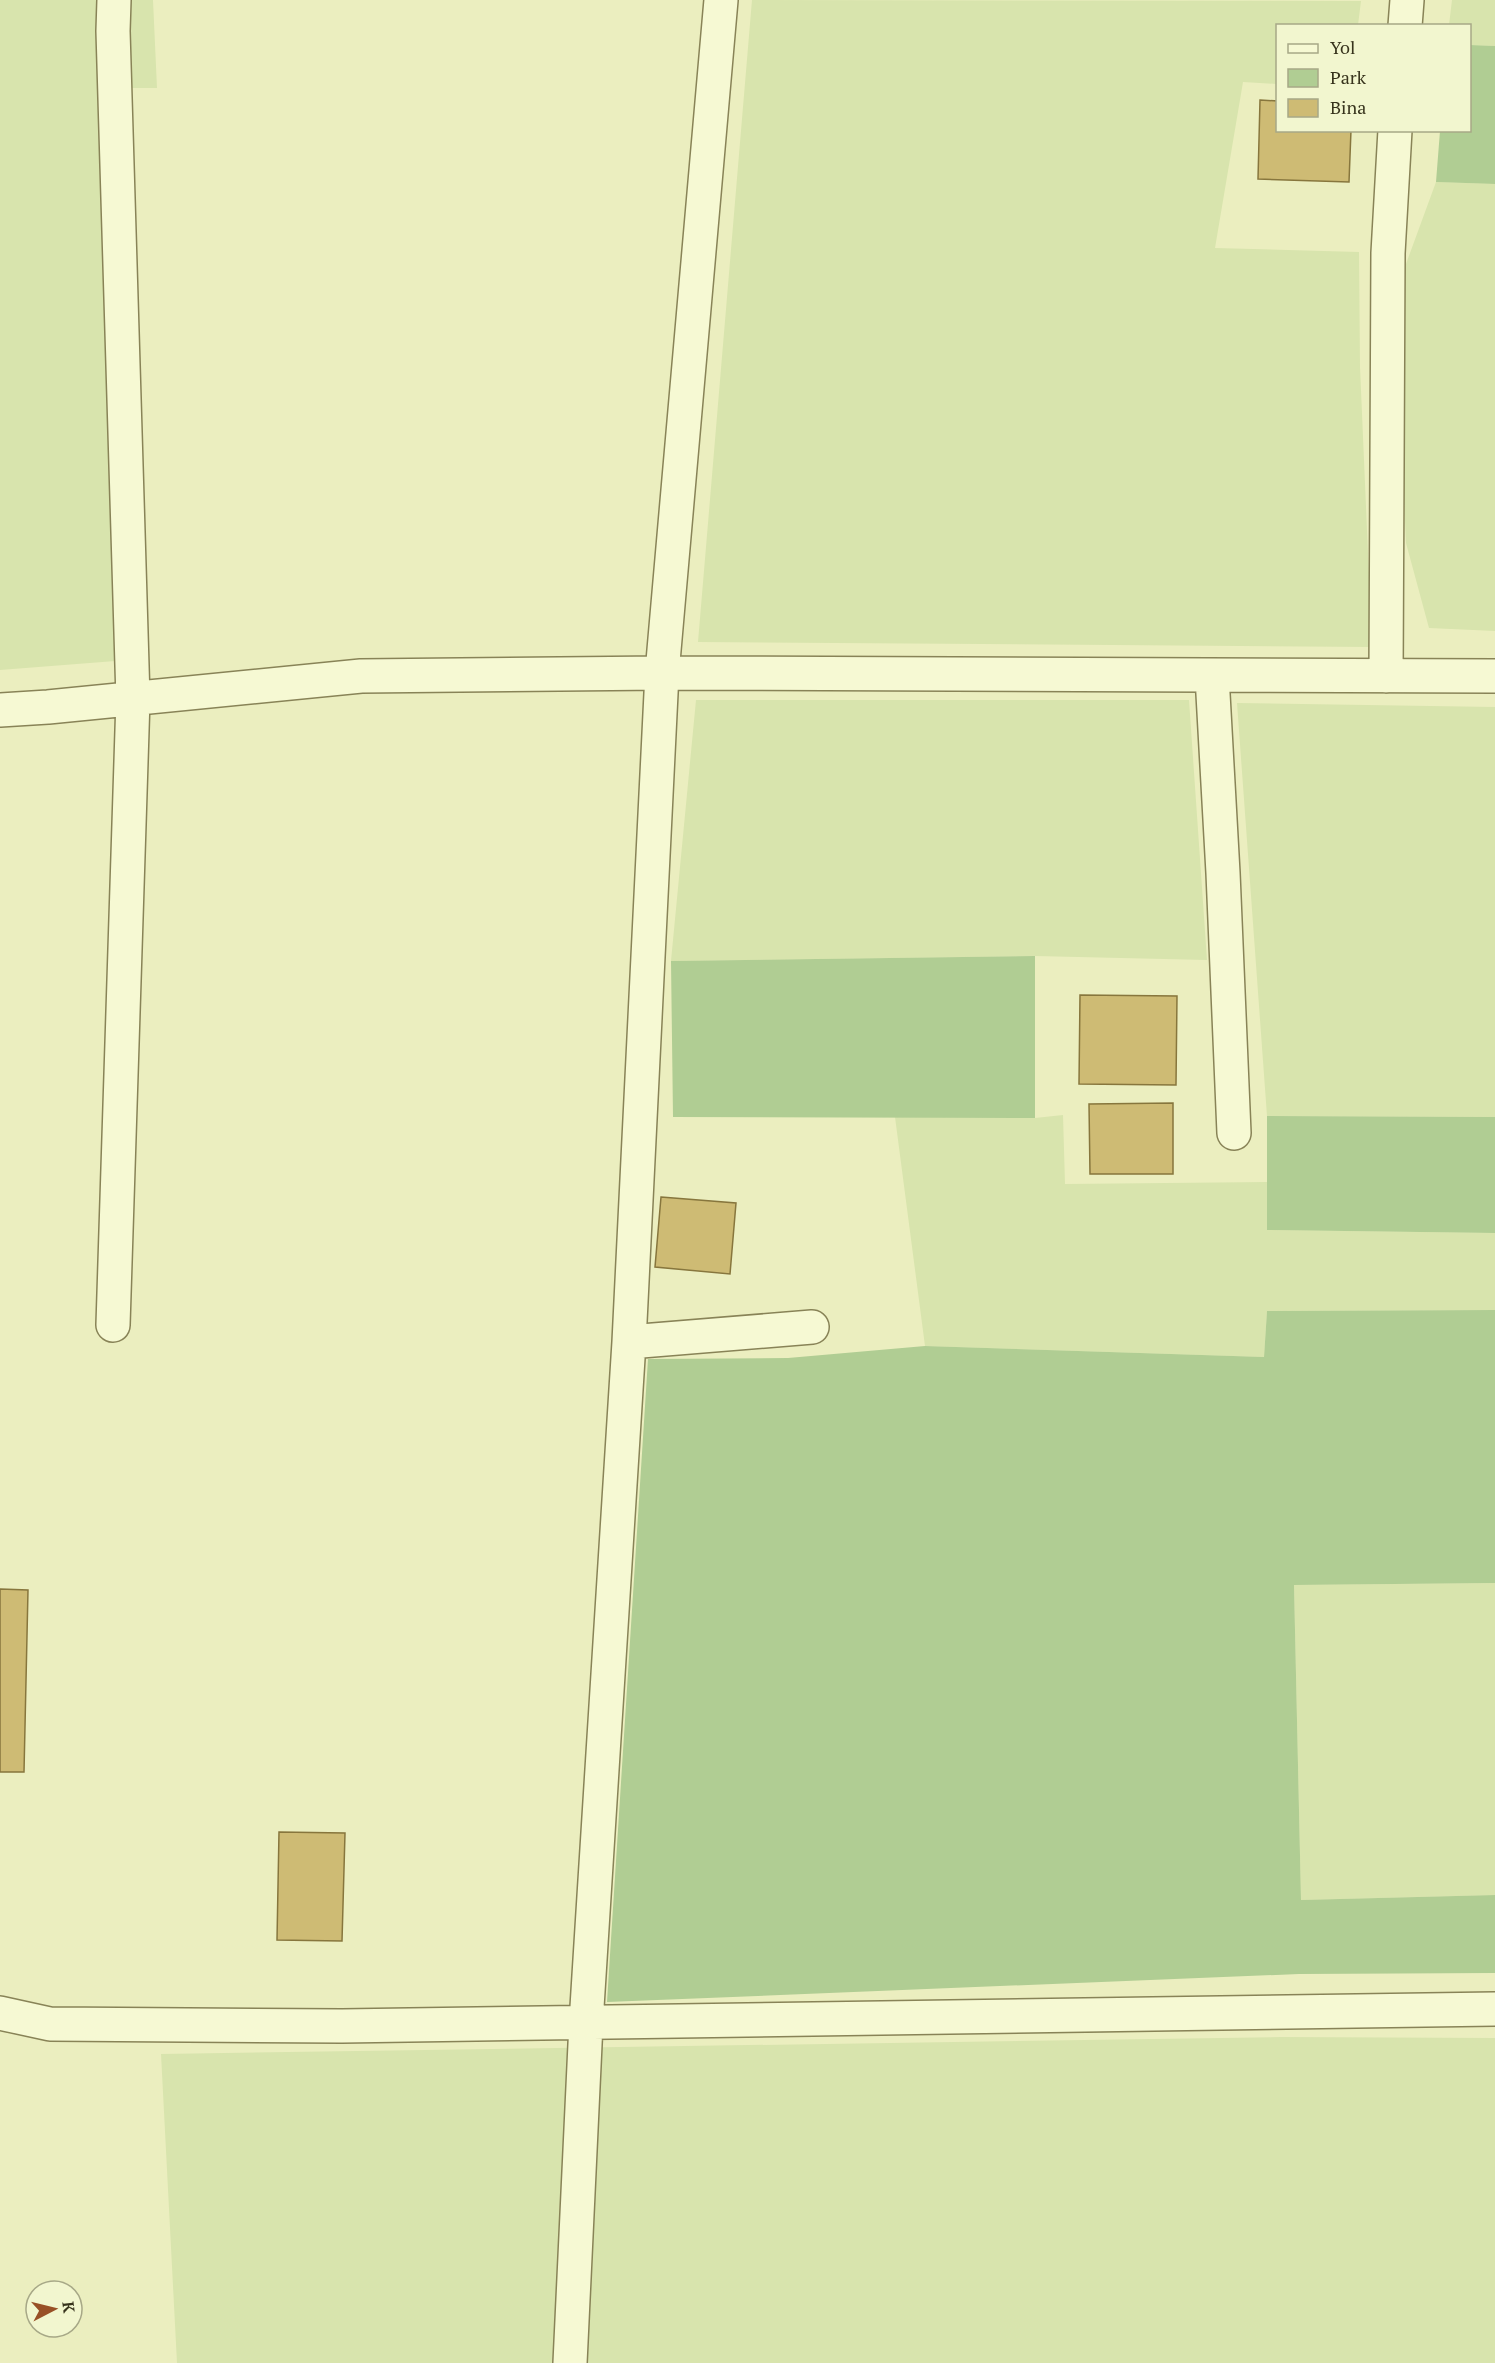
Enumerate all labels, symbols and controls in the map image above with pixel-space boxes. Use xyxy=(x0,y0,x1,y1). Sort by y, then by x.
legend xyxy=(1276,24,1471,132)
text: Yol xyxy=(1330,35,1355,59)
text: Park xyxy=(1330,65,1367,89)
text: Bina xyxy=(1330,95,1366,119)
north arrow xyxy=(24,2279,84,2339)
text: K xyxy=(57,2300,81,2315)

